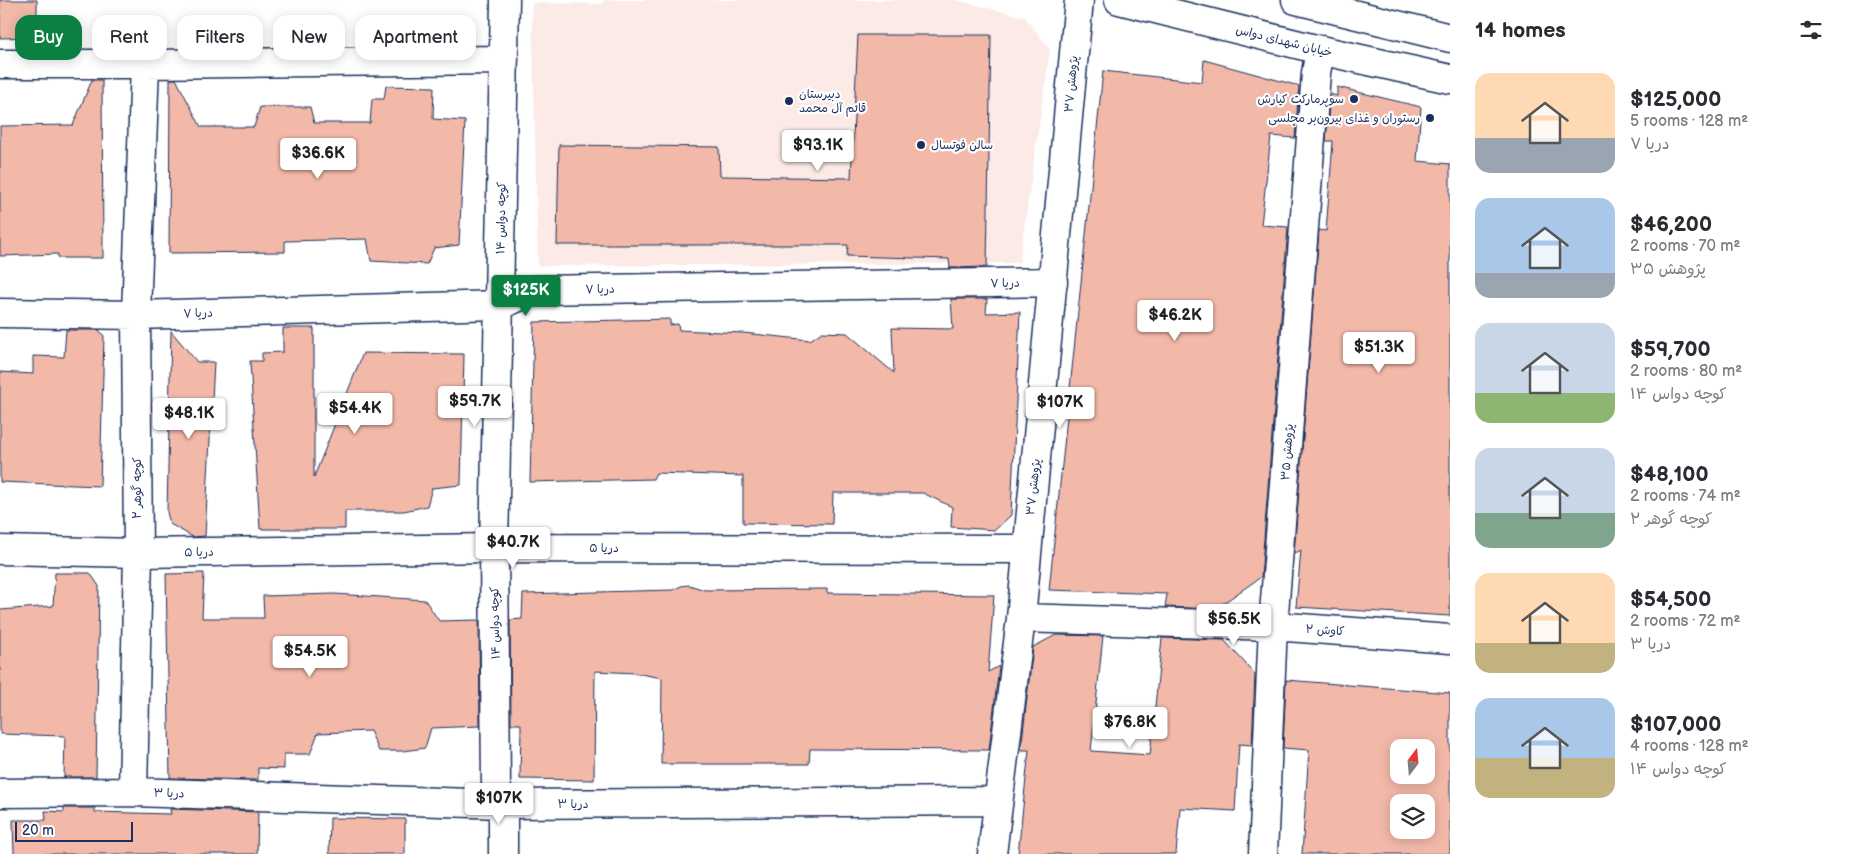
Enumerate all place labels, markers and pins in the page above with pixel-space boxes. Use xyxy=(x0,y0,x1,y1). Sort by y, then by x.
place label: دبیرستان قائم آل محمد xyxy=(799,87,866,117)
place label: سوپرمارکت کیارش xyxy=(1257,92,1344,107)
marker: سوپرمارکت کیارش xyxy=(1348,93,1360,105)
marker: دبیرستان قائم آل محمد xyxy=(783,95,795,107)
place label: رستوران و غذای بیرون‌بر مجلسی xyxy=(1268,111,1420,126)
marker: رستوران و غذای بیرون‌بر مجلسی xyxy=(1424,112,1436,124)
pin: $93.1K xyxy=(777,130,859,172)
pin: $36.6K xyxy=(277,138,359,180)
place label: سالن فوتسال xyxy=(931,138,993,153)
marker: سالن فوتسال xyxy=(915,139,927,151)
pin: $125K xyxy=(491,274,561,317)
pin: $46.2K xyxy=(1134,300,1216,342)
pin: $51.3K xyxy=(1338,332,1420,374)
pin: $59.7K xyxy=(434,386,516,428)
pin: $107K xyxy=(1025,386,1095,429)
pin: $54.4K xyxy=(314,392,396,435)
pin: $48.1K xyxy=(148,398,230,440)
pin: $40.7K xyxy=(472,526,554,569)
pin: $56.5K xyxy=(1193,604,1275,646)
pin: $54.5K xyxy=(269,636,351,678)
pin: $76.8K xyxy=(1089,706,1171,749)
pin: $107K xyxy=(464,782,534,825)

